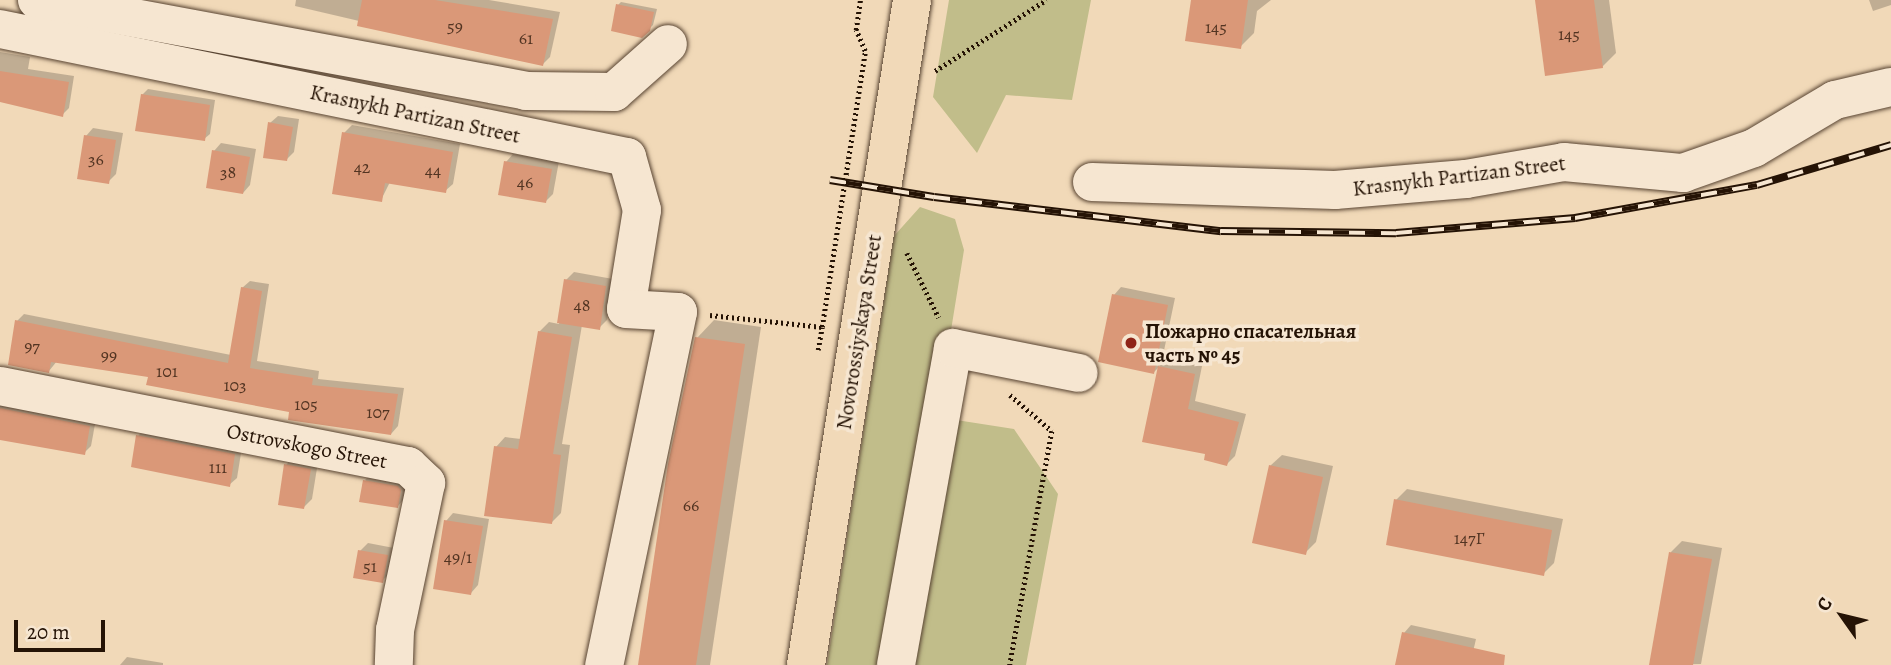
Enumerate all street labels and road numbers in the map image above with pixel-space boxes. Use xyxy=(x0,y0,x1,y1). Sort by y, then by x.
street label: Krasnykh Partizan Street xyxy=(308,79,522,149)
street label: Krasnykh Partizan Street xyxy=(1351,150,1567,202)
street label: Novorossiyskaya Street xyxy=(831,233,887,431)
street label: Ostrovskogo Street xyxy=(225,418,389,474)

